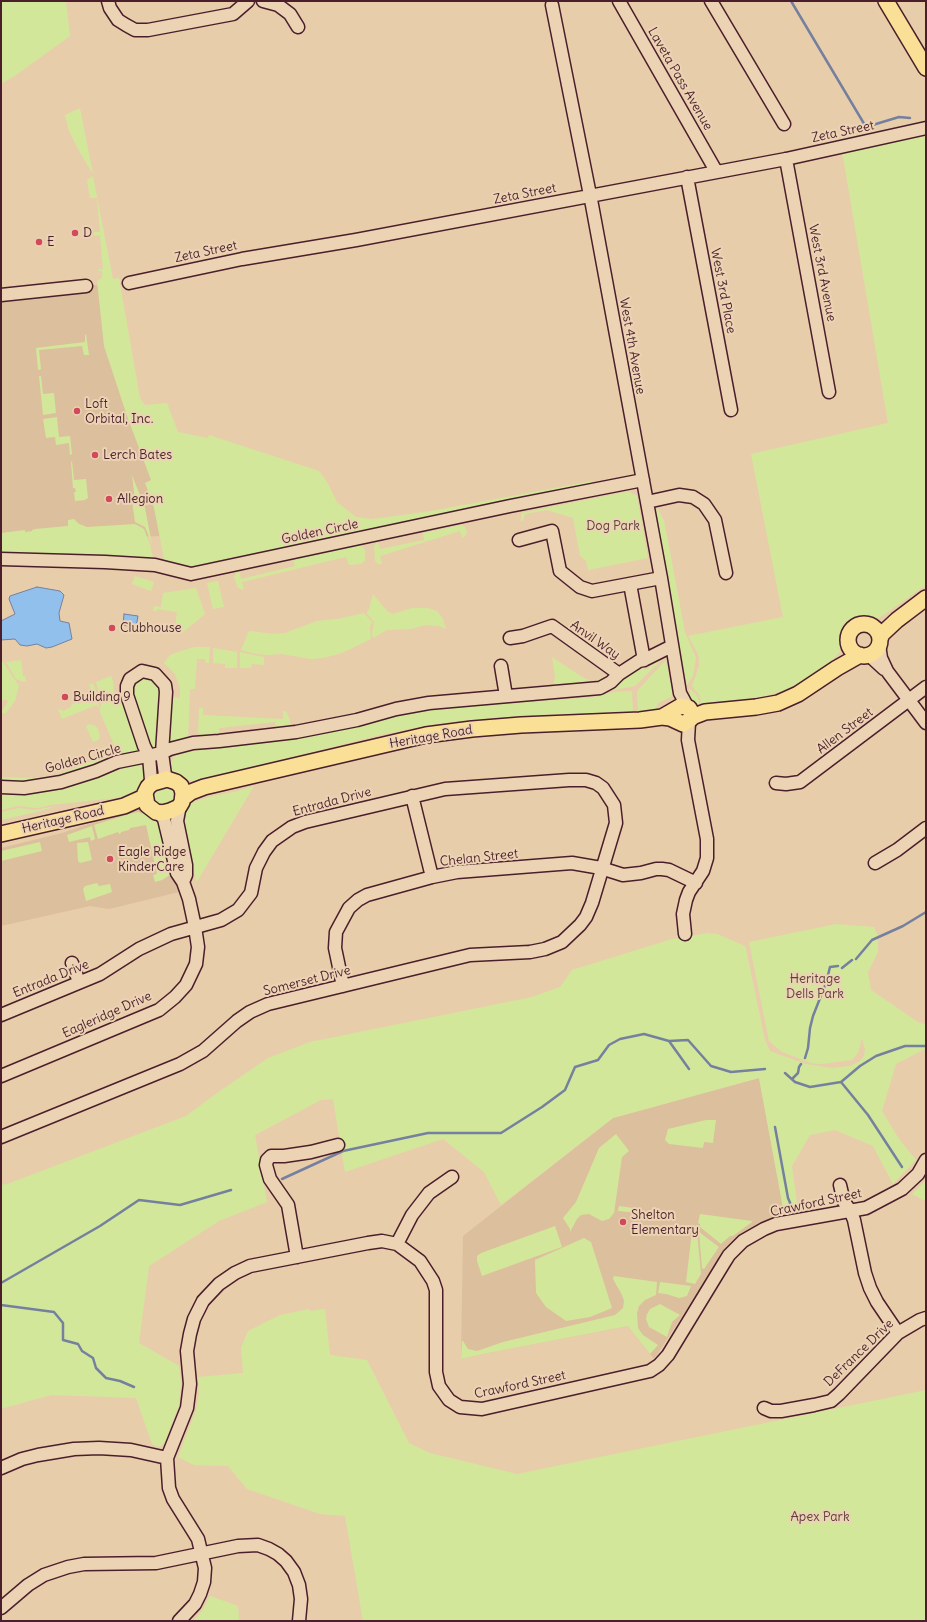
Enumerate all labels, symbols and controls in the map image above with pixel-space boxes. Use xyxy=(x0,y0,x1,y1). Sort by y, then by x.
street label: Laveta Pass Avenue xyxy=(644,25,716,133)
street label: Zeta Street xyxy=(810,118,876,146)
street label: Zeta Street xyxy=(492,180,558,208)
street label: West 3rd Avenue xyxy=(805,223,839,323)
place label: D xyxy=(83,225,92,241)
marker: D xyxy=(70,228,80,238)
place label: E xyxy=(47,234,55,250)
marker: E xyxy=(34,237,44,247)
street label: Zeta Street xyxy=(173,238,239,266)
street label: West 3rd Place xyxy=(707,247,739,335)
street label: West 4th Avenue xyxy=(616,296,648,396)
place label: Loft Orbital, Inc. xyxy=(85,396,153,427)
marker: Loft Orbital, Inc. xyxy=(72,406,82,416)
place label: Lerch Bates xyxy=(103,447,172,463)
marker: Lerch Bates xyxy=(90,450,100,460)
place label: Allegion xyxy=(117,491,163,507)
marker: Allegion xyxy=(104,494,114,504)
street label: Golden Circle xyxy=(280,516,360,548)
park label: Dog Park xyxy=(586,518,640,534)
street label: Anvil Way xyxy=(567,617,623,663)
place label: Clubhouse xyxy=(120,620,182,636)
marker: Clubhouse xyxy=(107,623,117,633)
place label: Building 9 xyxy=(73,689,131,705)
marker: Building 9 xyxy=(60,692,70,702)
street label: Allen Street xyxy=(814,705,876,757)
street label: Heritage Road xyxy=(388,722,474,752)
street label: Golden Circle xyxy=(43,741,123,777)
street label: Entrada Drive xyxy=(291,784,373,820)
street label: Heritage Road xyxy=(20,803,106,837)
place label: Eagle Ridge KinderCare xyxy=(118,844,186,875)
street label: Chelan Street xyxy=(439,846,519,870)
marker: Eagle Ridge KinderCare xyxy=(105,854,115,864)
street label: Entrada Drive xyxy=(11,957,91,1001)
street label: Somerset Drive xyxy=(262,963,352,999)
park label: Heritage Dells Park xyxy=(786,971,844,1002)
street label: Eagleridge Drive xyxy=(60,988,154,1042)
street label: Crawford Street xyxy=(769,1186,863,1220)
place label: Shelton Elementary xyxy=(631,1207,699,1238)
marker: Shelton Elementary xyxy=(618,1217,628,1227)
street label: DeFrance Drive xyxy=(821,1316,897,1390)
street label: Crawford Street xyxy=(473,1368,567,1402)
park label: Apex Park xyxy=(790,1509,850,1525)

